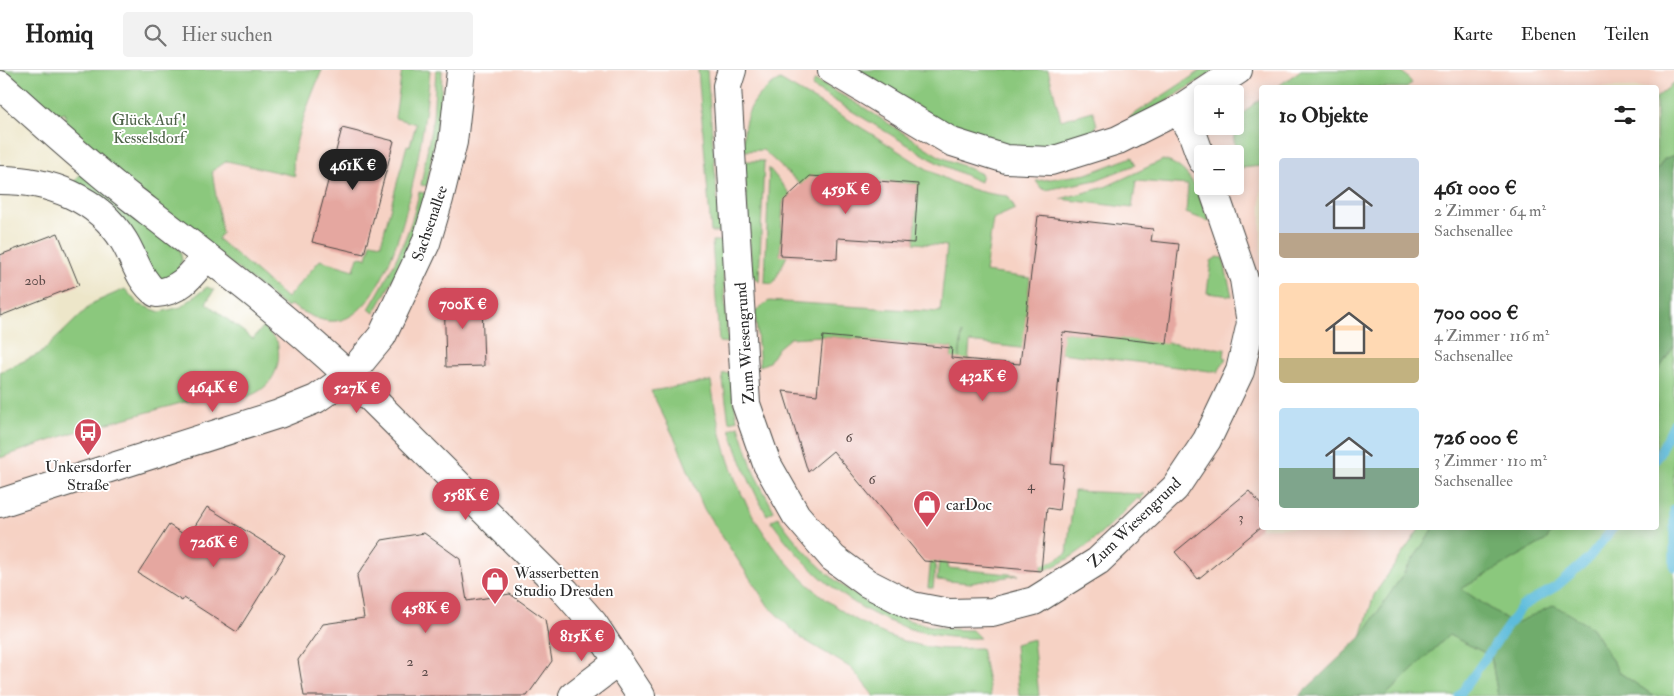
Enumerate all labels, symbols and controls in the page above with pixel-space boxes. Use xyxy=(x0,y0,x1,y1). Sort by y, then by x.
search box xyxy=(123,12,473,57)
text: Homiq xyxy=(25,19,93,50)
icon: search xyxy=(141,21,169,49)
text: Hier suchen xyxy=(181,23,273,47)
text: Karte xyxy=(1453,23,1493,46)
text: Ebenen xyxy=(1521,23,1576,46)
text: Teilen xyxy=(1604,23,1649,46)
map controls xyxy=(1194,85,1244,195)
button: + xyxy=(1194,85,1244,135)
icon: filters xyxy=(1611,101,1639,129)
text: 10 Objekte xyxy=(1279,102,1368,129)
park label: Glück Auf ! Kesselsdorf xyxy=(112,110,188,148)
button: − xyxy=(1194,145,1244,195)
pin: 461K € xyxy=(312,148,394,191)
text: 461K € xyxy=(330,155,376,175)
pin: 459K € xyxy=(805,172,887,215)
text: 461 000 € xyxy=(1434,174,1517,201)
icon: home xyxy=(1319,178,1379,238)
text: 459K € xyxy=(822,179,870,199)
street label: Sachsenallee xyxy=(408,183,452,264)
text: 2 Zimmer · 64 m² xyxy=(1434,201,1546,221)
text: Sachsenallee xyxy=(1434,221,1513,241)
house number: 20b xyxy=(24,272,46,289)
street label: Zum Wiesengrund xyxy=(731,281,759,404)
pin: 700K € xyxy=(422,288,504,330)
text: 700K € xyxy=(439,294,487,314)
text: 700 000 € xyxy=(1434,299,1519,326)
icon: home xyxy=(1319,303,1379,363)
text: 4 Zimmer · 116 m² xyxy=(1434,326,1549,346)
text: Sachsenallee xyxy=(1434,346,1513,366)
pin: 432K € xyxy=(942,360,1024,402)
text: 432K € xyxy=(960,366,1006,386)
pin: 464K € xyxy=(172,370,254,413)
pin: 527K € xyxy=(316,372,398,414)
text: 464K € xyxy=(188,377,238,397)
text: 527K € xyxy=(334,378,380,398)
bus stop icon: Unkersdorfer Straße xyxy=(73,417,103,456)
text: 726 000 € xyxy=(1434,424,1518,451)
icon: home xyxy=(1319,428,1379,488)
house number: 6 xyxy=(845,429,853,446)
text: 3 Zimmer · 110 m² xyxy=(1434,451,1547,471)
place label: Unkersdorfer Straße xyxy=(45,457,131,495)
house number: 6 xyxy=(868,471,876,488)
text: Sachsenallee xyxy=(1434,471,1513,491)
street label: Zum Wiesengrund xyxy=(1084,473,1186,572)
house number: 4 xyxy=(1027,477,1036,494)
pin: 558K € xyxy=(425,478,507,521)
text: 558K € xyxy=(443,485,489,505)
shop icon: carDoc xyxy=(912,489,942,528)
place label: carDoc xyxy=(946,495,993,515)
house number: 3 xyxy=(1238,509,1244,526)
pin: 726K € xyxy=(173,526,255,568)
text: 726K € xyxy=(190,532,238,552)
place label: Wasserbetten Studio Dresden xyxy=(513,563,613,601)
shop icon: Wasserbetten Studio Dresden xyxy=(480,566,510,605)
pin: 458K € xyxy=(385,592,467,634)
text: 458K € xyxy=(402,598,450,618)
pin: 815K € xyxy=(541,620,623,662)
text: 815K € xyxy=(560,626,604,646)
house number: 2 xyxy=(406,653,414,670)
house number: 2 xyxy=(421,663,429,680)

